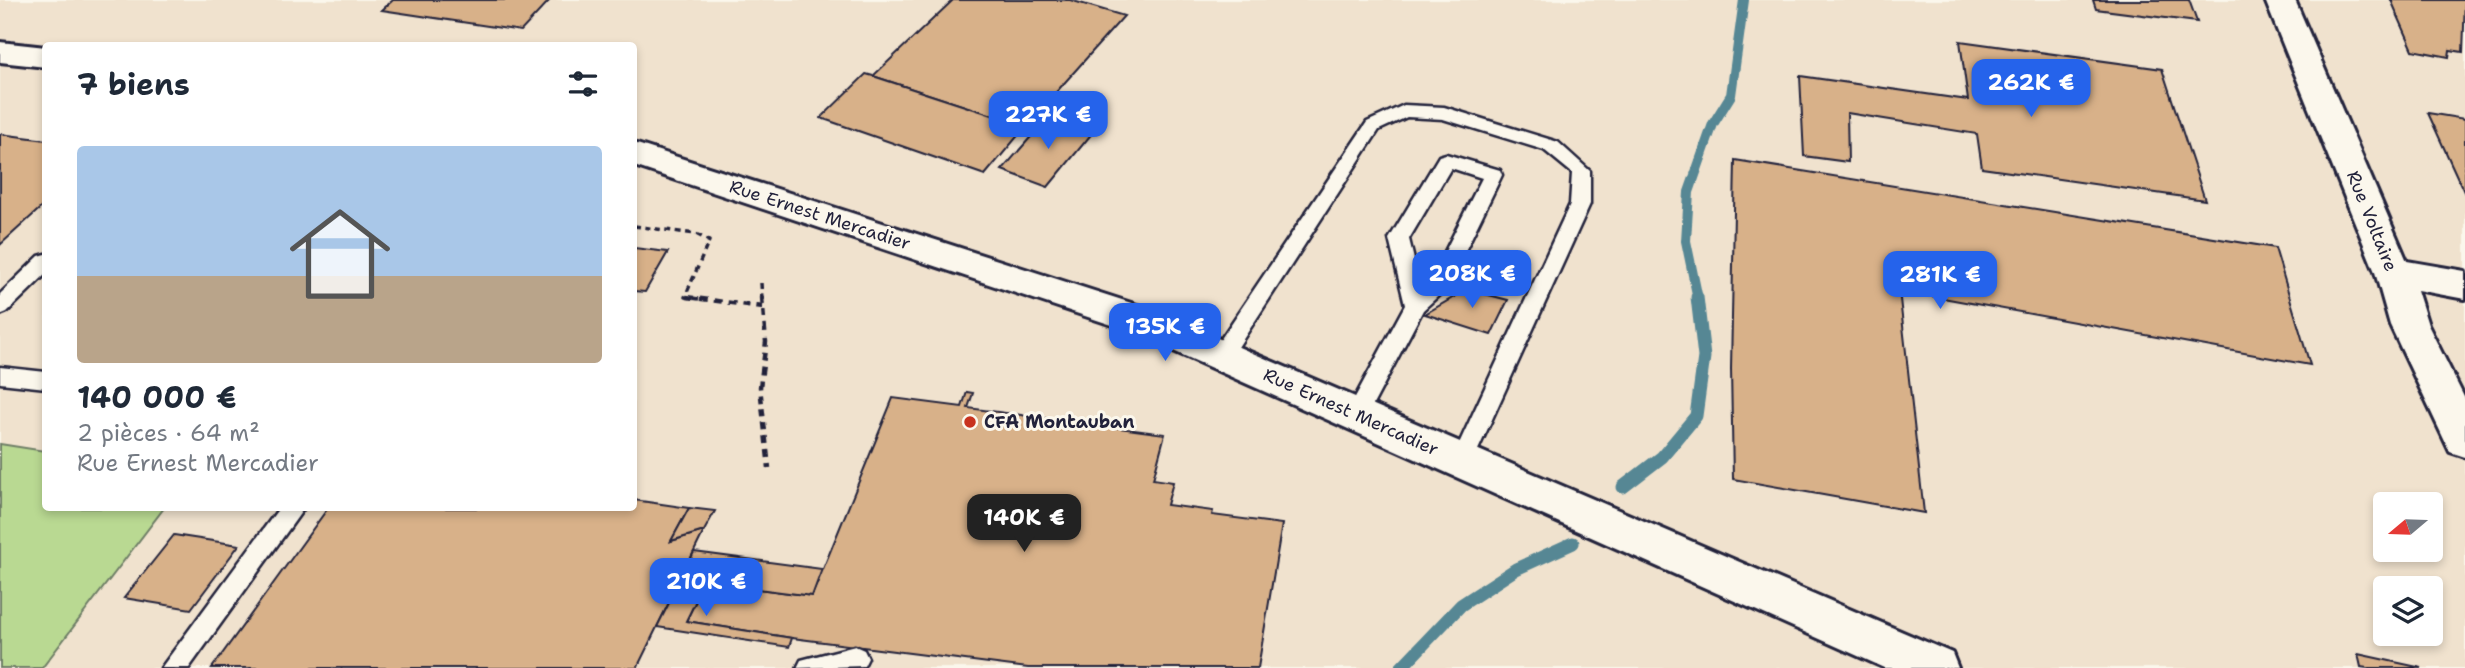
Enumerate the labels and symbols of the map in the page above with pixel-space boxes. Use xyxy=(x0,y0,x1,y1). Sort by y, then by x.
pin: 262K € xyxy=(1974,60,2088,119)
pin: 227K € xyxy=(991,92,1105,151)
street label: Rue Voltaire xyxy=(2341,167,2403,275)
street label: Rue Ernest Mercadier xyxy=(726,174,914,256)
pin: 208K € xyxy=(1415,250,1529,310)
pin: 281K € xyxy=(1883,252,1997,311)
pin: 135K € xyxy=(1108,304,1222,363)
street label: Rue Ernest Mercadier xyxy=(1260,363,1442,461)
place label: CFA Montauban xyxy=(984,410,1134,434)
marker: CFA Montauban xyxy=(962,414,978,430)
north arrow xyxy=(2373,492,2443,562)
pin: 140K € xyxy=(967,494,1081,554)
pin: 210K € xyxy=(649,558,763,618)

